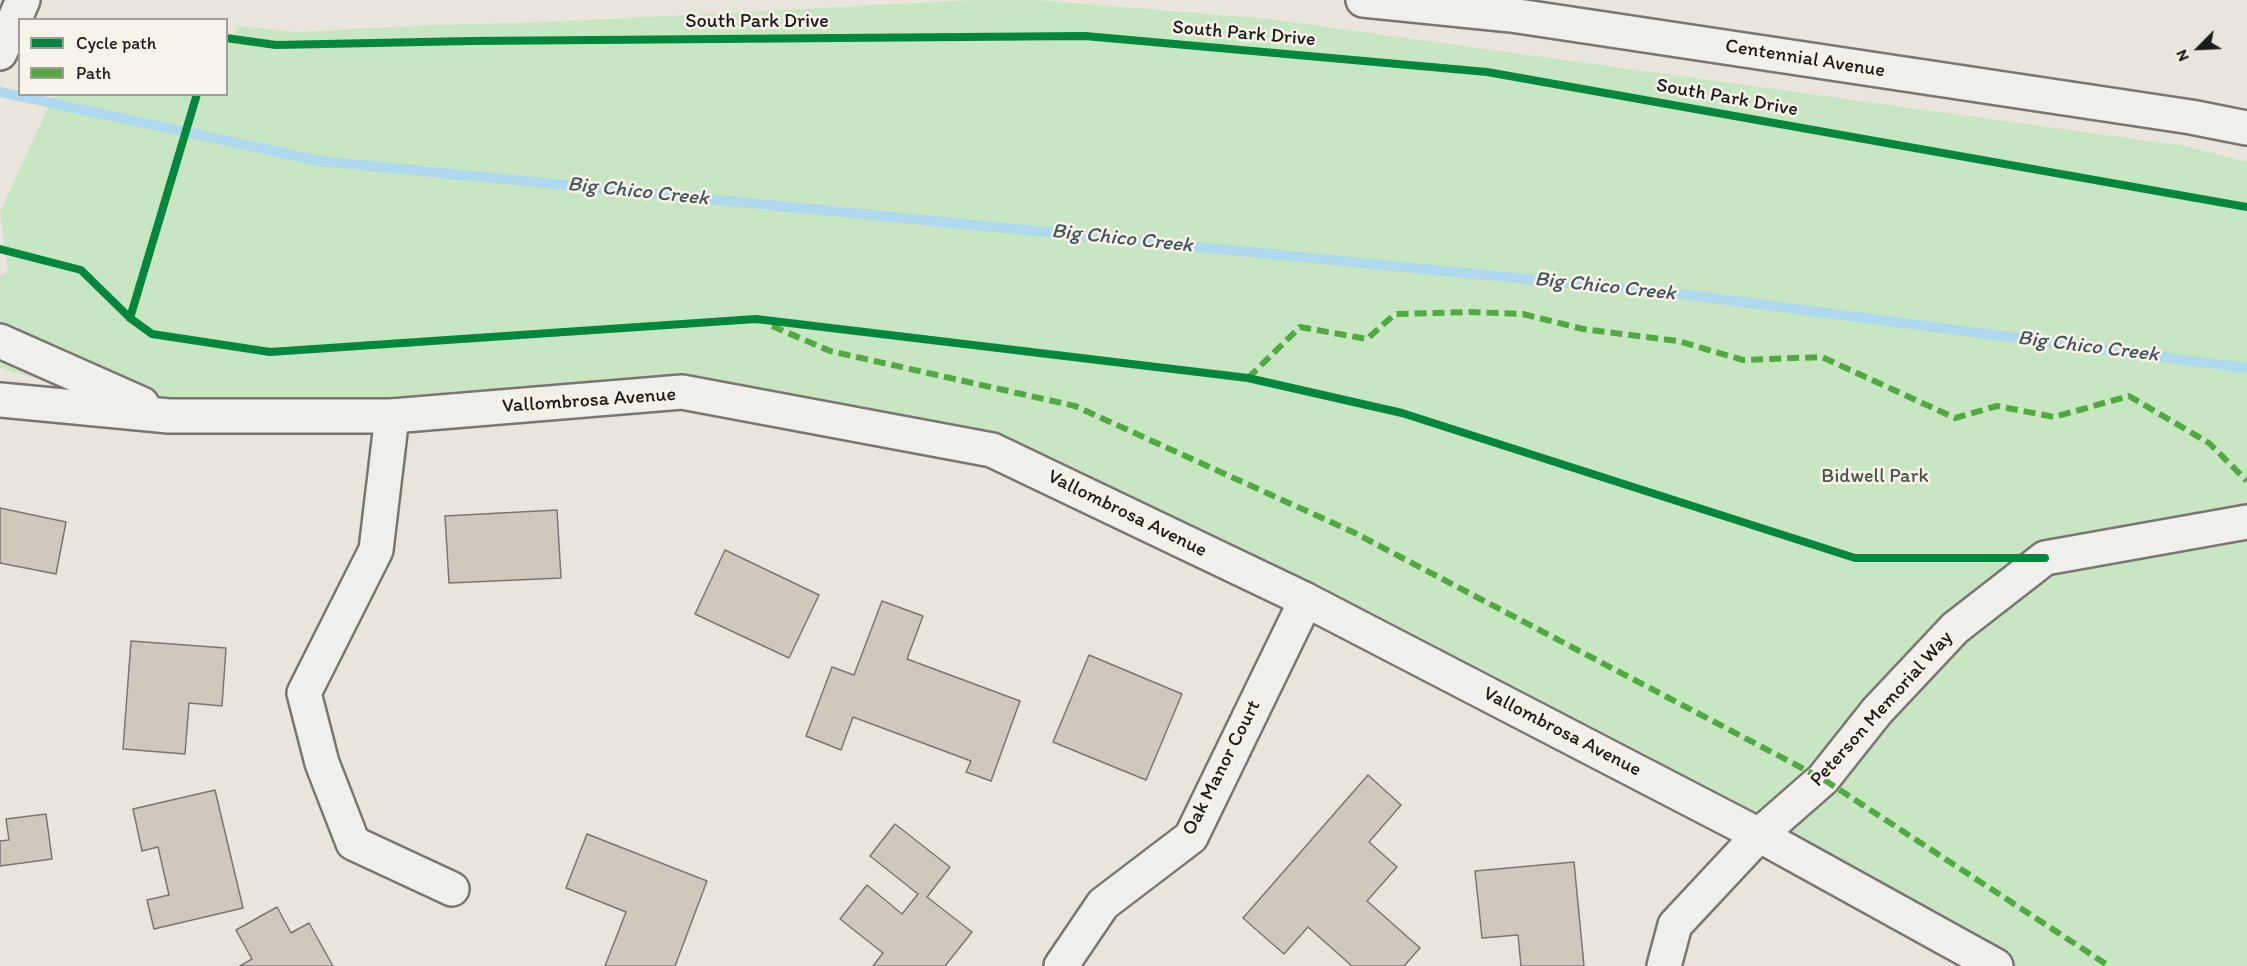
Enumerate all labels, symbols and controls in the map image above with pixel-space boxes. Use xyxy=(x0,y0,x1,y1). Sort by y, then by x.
street label: South Park Drive xyxy=(685,10,829,34)
street label: South Park Drive xyxy=(1171,16,1317,52)
legend xyxy=(18,18,228,96)
north arrow xyxy=(2169,18,2229,78)
text: Cycle path xyxy=(76,32,156,54)
street label: Centennial Avenue xyxy=(1723,35,1887,83)
text: N xyxy=(2171,47,2193,64)
text: Path xyxy=(76,62,111,84)
street label: South Park Drive xyxy=(1654,74,1800,122)
water label: Big Chico Creek xyxy=(566,172,710,212)
water label: Big Chico Creek xyxy=(1050,219,1194,259)
water label: Big Chico Creek xyxy=(1533,267,1677,307)
water label: Big Chico Creek xyxy=(2016,326,2160,368)
street label: Vallombrosa Avenue xyxy=(501,383,677,419)
street label: Vallombrosa Avenue xyxy=(1043,465,1211,563)
park label: Bidwell Park xyxy=(1821,465,1929,489)
street label: Peterson Memorial Way xyxy=(1806,626,1958,792)
street label: Vallombrosa Avenue xyxy=(1479,682,1645,782)
street label: Oak Manor Court xyxy=(1178,696,1266,840)

